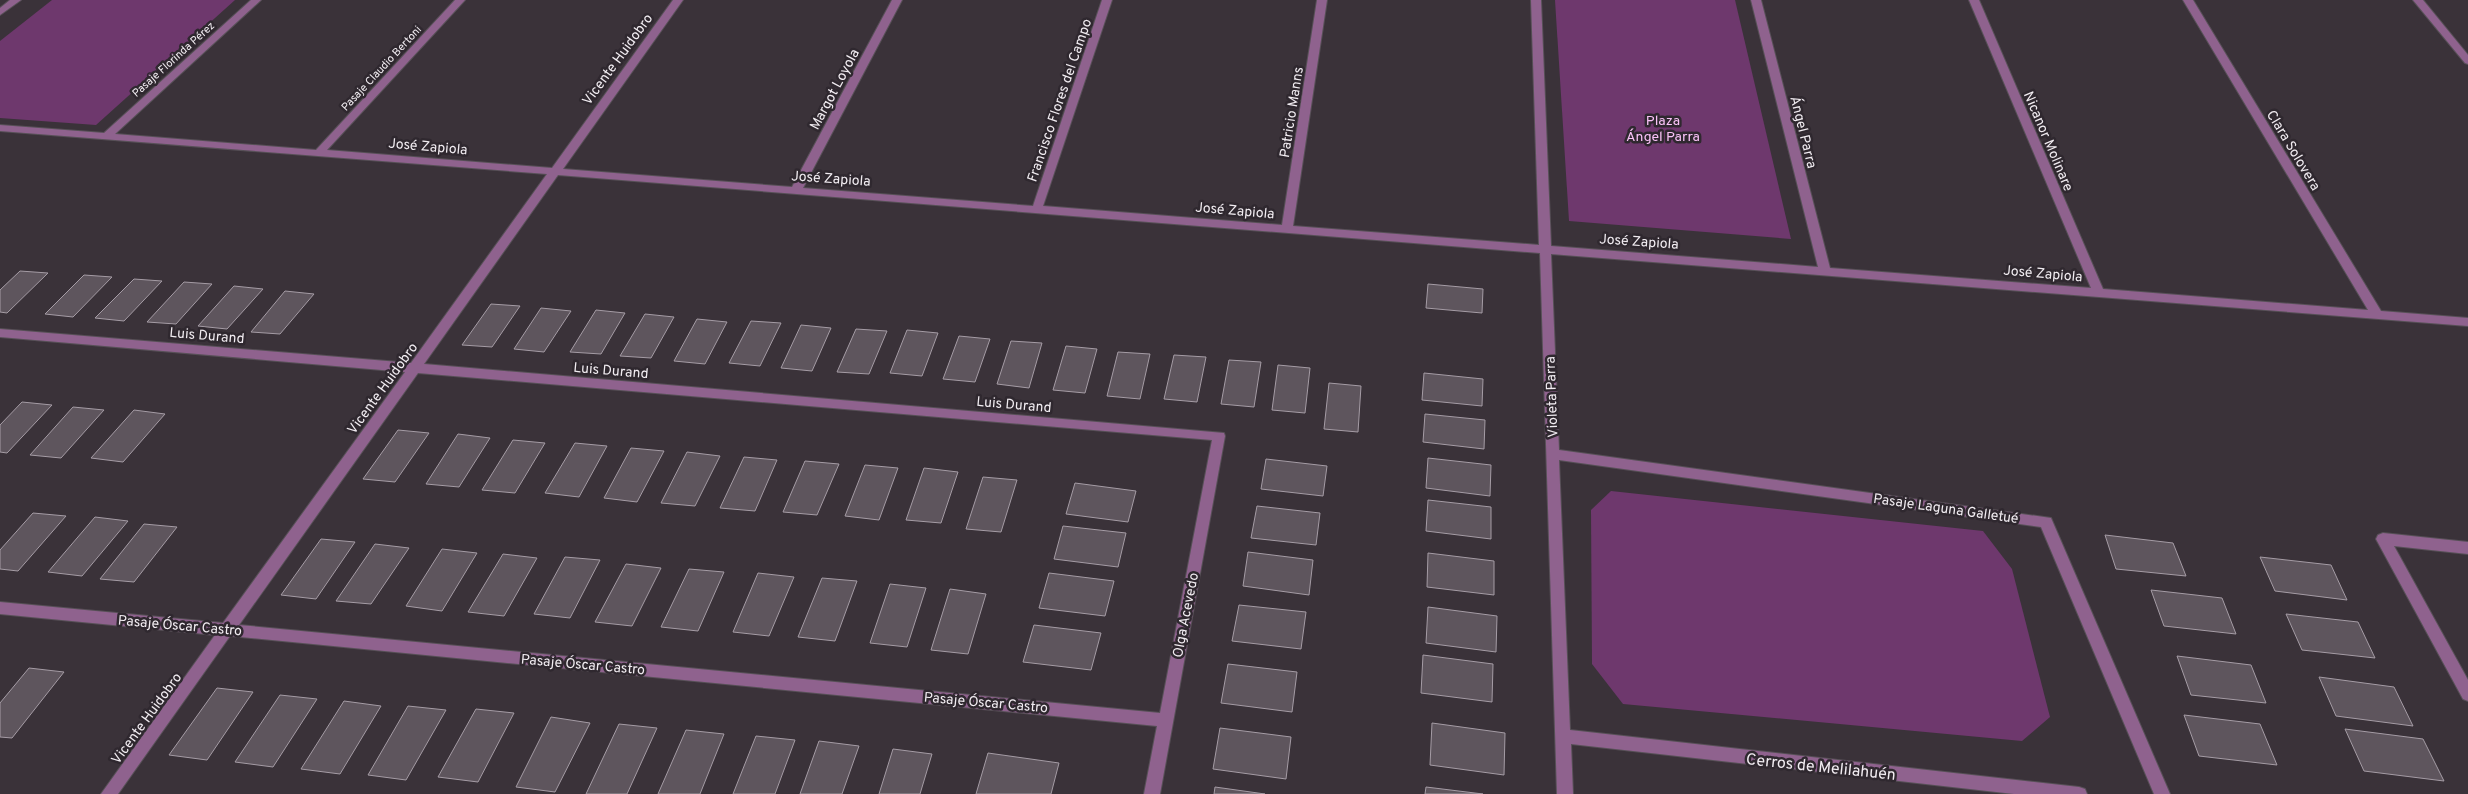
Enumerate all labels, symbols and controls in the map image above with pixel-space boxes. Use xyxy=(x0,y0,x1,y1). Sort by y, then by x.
street label: Vicente Huidobro xyxy=(579,11,657,109)
street label: Francisco Flores del Campo xyxy=(1024,17,1096,184)
street label: Pasaje Florinda Pérez xyxy=(129,19,218,101)
street label: Pasaje Claudio Bertoni xyxy=(339,23,425,114)
street label: Margot Loyola xyxy=(807,46,864,133)
street label: Patricio Manns xyxy=(1277,66,1308,159)
street label: Nicanor Molinare xyxy=(2019,89,2076,194)
street label: Ángel Parra xyxy=(1785,94,1821,170)
street label: Clara Solovera xyxy=(2262,108,2323,194)
park label: Plaza Ángel Parra xyxy=(1626,113,1700,146)
street label: José Zapiola xyxy=(388,136,468,159)
street label: José Zapiola xyxy=(791,168,871,191)
street label: José Zapiola xyxy=(1195,200,1275,223)
street label: José Zapiola xyxy=(1599,231,1679,254)
street label: José Zapiola xyxy=(2003,263,2083,286)
street label: Luis Durand xyxy=(169,325,245,348)
street label: Vicente Huidobro xyxy=(344,340,422,438)
street label: Violeta Parra xyxy=(1543,356,1562,438)
street label: Luis Durand xyxy=(573,360,649,383)
street label: Luis Durand xyxy=(976,394,1052,417)
street label: Pasaje Laguna Galletué xyxy=(1872,491,2019,528)
street label: Olga Acevedo xyxy=(1170,571,1203,659)
street label: Pasaje Óscar Castro xyxy=(117,612,243,640)
street label: Pasaje Óscar Castro xyxy=(520,651,646,679)
street label: Vicente Huidobro xyxy=(108,670,186,768)
street label: Pasaje Óscar Castro xyxy=(923,689,1049,717)
street label: Cerros de Melilahuén xyxy=(1745,750,1897,786)

